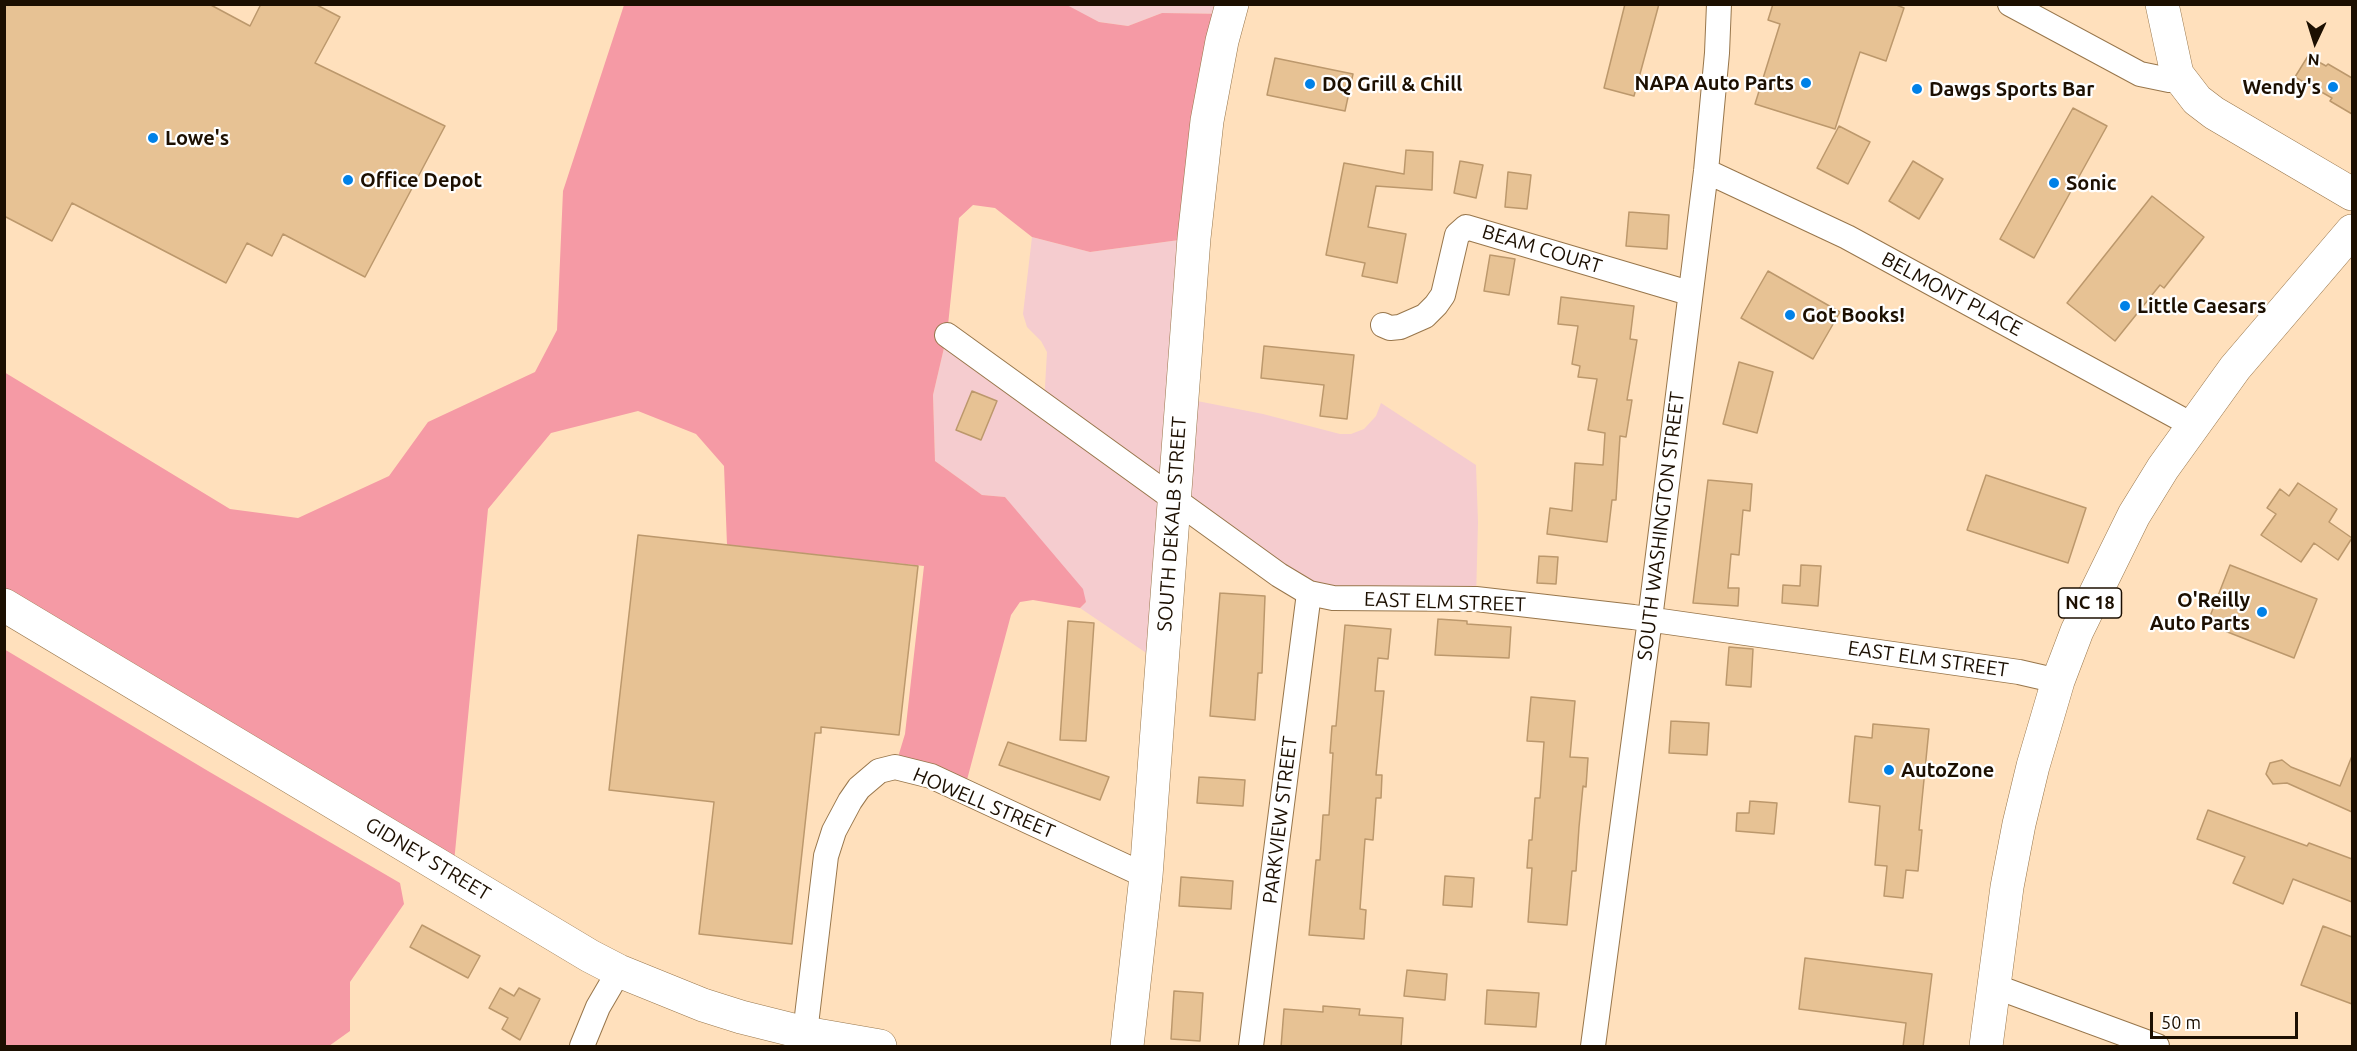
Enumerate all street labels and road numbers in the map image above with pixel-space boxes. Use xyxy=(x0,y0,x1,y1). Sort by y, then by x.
street label: BEAM COURT xyxy=(1479,219,1605,279)
street label: BELMONT PLACE xyxy=(1878,247,2026,341)
street label: SOUTH WASHINGTON STREET xyxy=(1633,390,1689,662)
street label: SOUTH DEKALB STREET xyxy=(1153,416,1191,632)
street label: EAST ELM STREET xyxy=(1364,587,1526,617)
road number: NC 18 xyxy=(2058,588,2122,618)
street label: EAST ELM STREET xyxy=(1846,636,2010,682)
street label: PARKVIEW STREET xyxy=(1258,735,1302,905)
street label: HOWELL STREET xyxy=(910,762,1058,844)
street label: GIDNEY STREET xyxy=(361,812,495,906)

